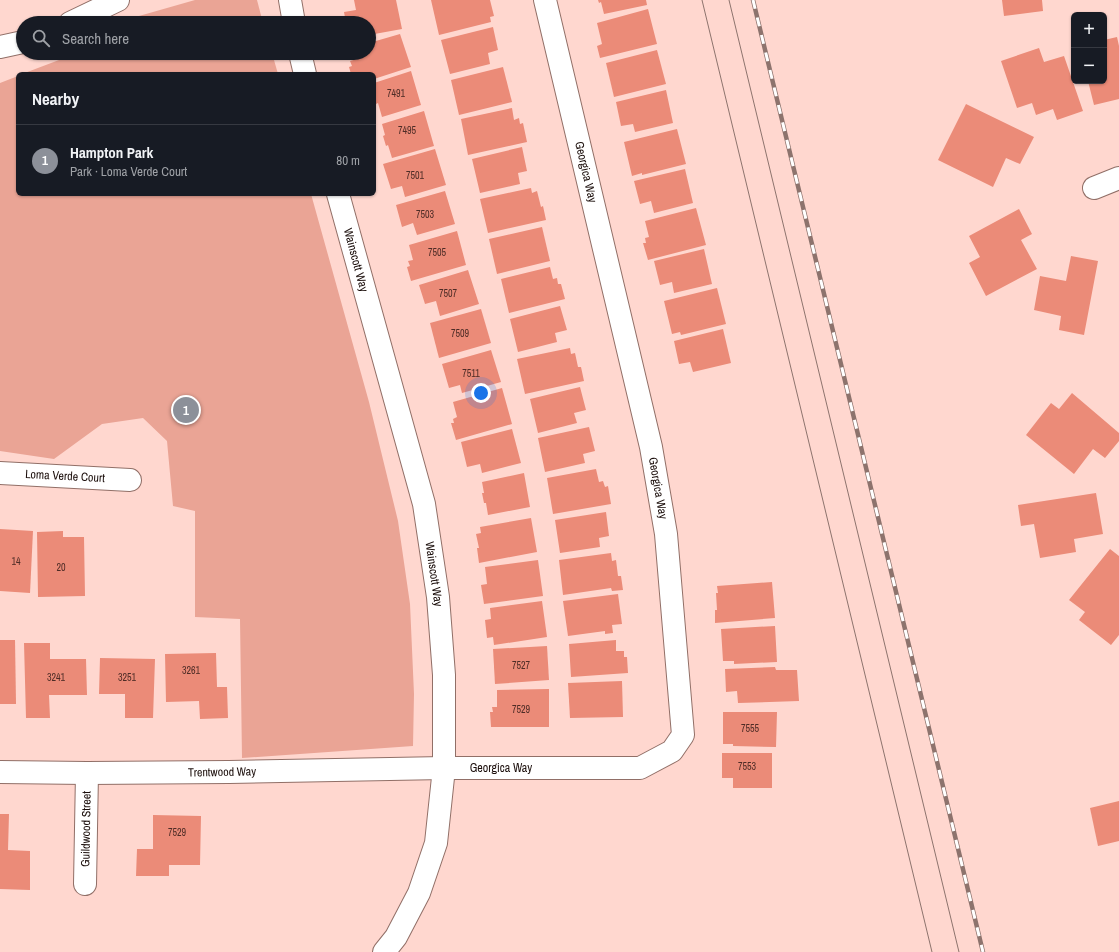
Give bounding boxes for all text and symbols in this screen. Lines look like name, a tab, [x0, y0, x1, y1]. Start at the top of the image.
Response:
map controls	[1071, 12, 1107, 84]
button: +	[1071, 12, 1107, 48]
search box	[16, 16, 376, 60]
icon: search	[30, 27, 52, 49]
text: Search here	[62, 28, 129, 49]
button: −	[1071, 48, 1107, 84]
text: Nearby	[32, 87, 79, 110]
house number: 7491	[387, 87, 406, 100]
house number: 7495	[398, 124, 417, 137]
street label: Georgica Way	[571, 140, 601, 204]
text: Hampton Park	[70, 142, 153, 163]
text: 1	[42, 152, 48, 169]
text: 80 m	[336, 152, 360, 169]
text: Park · Loma Verde Court	[70, 163, 187, 180]
house number: 7501	[406, 169, 425, 182]
house number: 7503	[416, 208, 435, 221]
street label: Wainscott Way	[340, 226, 372, 294]
house number: 7505	[428, 246, 447, 259]
house number: 7507	[439, 287, 458, 300]
house number: 7509	[451, 327, 470, 340]
house number: 7511	[462, 367, 480, 380]
your location	[471, 383, 491, 403]
pin: 1	[173, 395, 199, 425]
street label: Georgica Way	[645, 456, 671, 520]
street label: Loma Verde Court	[25, 466, 106, 486]
street label: Wainscott Way	[422, 540, 446, 608]
house number: 14	[11, 555, 21, 568]
house number: 20	[56, 561, 66, 574]
house number: 7527	[512, 659, 531, 672]
house number: 3261	[182, 664, 201, 677]
house number: 3241	[47, 671, 66, 684]
house number: 3251	[118, 671, 137, 684]
house number: 7529	[512, 703, 531, 716]
house number: 7555	[741, 722, 760, 735]
street label: Georgica Way	[470, 760, 532, 776]
house number: 7553	[738, 760, 757, 773]
street label: Trentwood Way	[188, 763, 256, 781]
street label: Guildwood Street	[77, 791, 95, 867]
house number: 7529	[168, 826, 187, 839]

